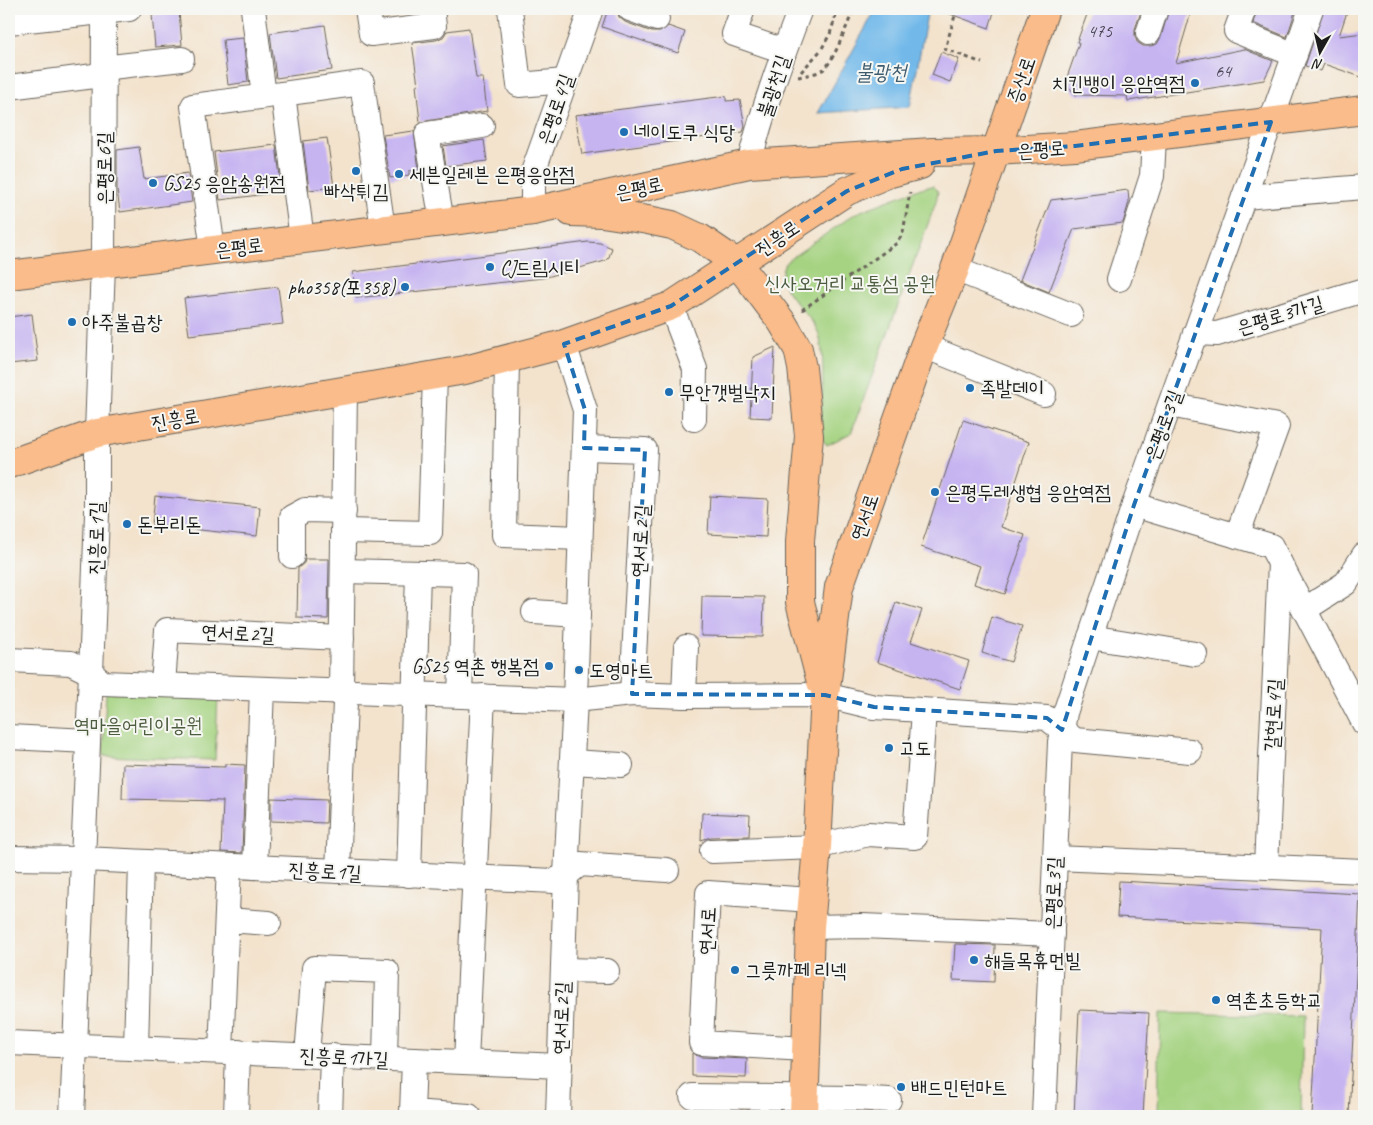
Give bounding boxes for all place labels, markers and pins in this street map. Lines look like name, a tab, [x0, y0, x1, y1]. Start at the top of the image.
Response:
place label: 치킨뱅이 응암역점	[1051, 71, 1185, 96]
marker: 치킨뱅이 응암역점	[1189, 77, 1201, 89]
place label: 네이도쿠 식당	[634, 120, 735, 145]
marker: 네이도쿠 식당	[618, 126, 630, 138]
place label: 세븐일레븐 은평응암점	[409, 162, 575, 187]
marker: 빠삭튀김	[350, 165, 362, 177]
marker: 세븐일레븐 은평응암점	[393, 168, 405, 180]
place label: GS25 응암송원점	[163, 171, 285, 196]
marker: GS25 응암송원점	[147, 177, 159, 189]
place label: 빠삭튀김	[324, 179, 388, 204]
place label: CJ드림시티	[500, 255, 580, 280]
marker: CJ드림시티	[484, 261, 496, 273]
place label: pho358(포358)	[288, 275, 396, 300]
marker: pho358(포358)	[399, 281, 411, 293]
place label: 아주불곱창	[82, 310, 162, 335]
marker: 아주불곱창	[66, 316, 78, 328]
place label: 족발데이	[980, 376, 1044, 401]
place label: 무안갯벌낙지	[679, 380, 776, 405]
marker: 족발데이	[964, 382, 976, 394]
marker: 무안갯벌낙지	[663, 386, 675, 398]
place label: 은평두레생협 응암역점	[945, 480, 1111, 505]
marker: 은평두레생협 응암역점	[929, 486, 941, 498]
place label: 돈부리돈	[137, 512, 201, 537]
marker: 돈부리돈	[121, 518, 133, 530]
place label: GS25 역촌 행복점	[412, 654, 539, 679]
place label: 도영마트	[589, 658, 653, 683]
marker: GS25 역촌 행복점	[543, 660, 555, 672]
marker: 도영마트	[573, 664, 585, 676]
place label: 고도	[899, 736, 931, 761]
marker: 고도	[883, 742, 895, 754]
place label: 해들목휴먼빌	[984, 948, 1081, 973]
marker: 해들목휴먼빌	[968, 954, 980, 966]
place label: 그릇까페 리넥	[745, 958, 846, 983]
marker: 그릇까페 리넥	[729, 964, 741, 976]
place label: 역촌초등학교	[1226, 988, 1323, 1013]
marker: 역촌초등학교	[1210, 994, 1222, 1006]
place label: 배드민턴마트	[911, 1075, 1008, 1100]
marker: 배드민턴마트	[895, 1081, 907, 1093]

